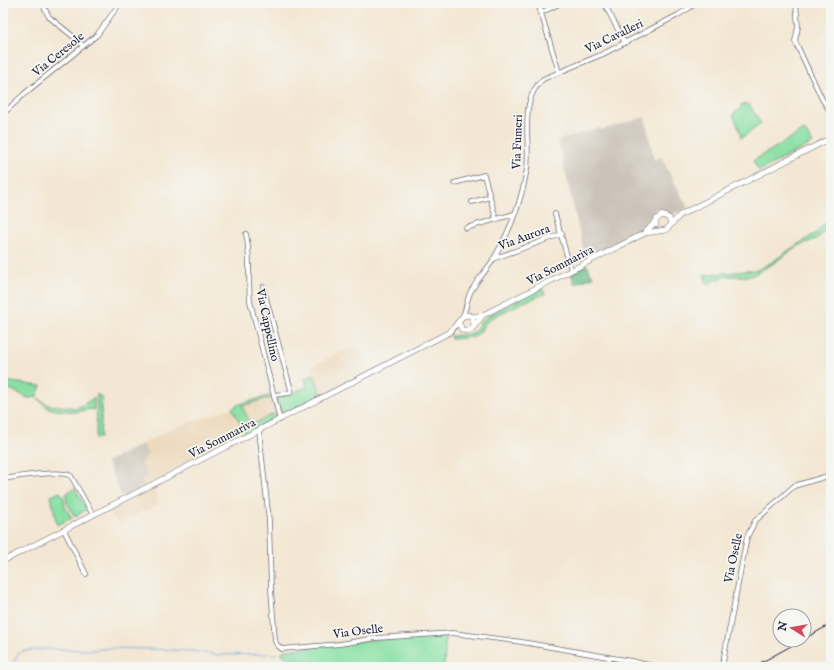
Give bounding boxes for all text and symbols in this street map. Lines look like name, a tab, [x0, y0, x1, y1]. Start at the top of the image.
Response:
street label: Via Cavalleri	[582, 16, 646, 57]
street label: Via Ceresole	[29, 29, 88, 80]
street label: Via Fumeri	[509, 114, 526, 171]
street label: Via Aurora	[495, 221, 553, 254]
street label: Via Sommariva	[523, 242, 597, 289]
street label: Via Cappellino	[251, 286, 283, 363]
street label: Via Sommariva	[185, 415, 259, 462]
street label: Via Oselle	[721, 531, 746, 585]
north arrow	[772, 608, 812, 648]
text: N	[775, 620, 791, 633]
street label: Via Oselle	[331, 621, 385, 642]

